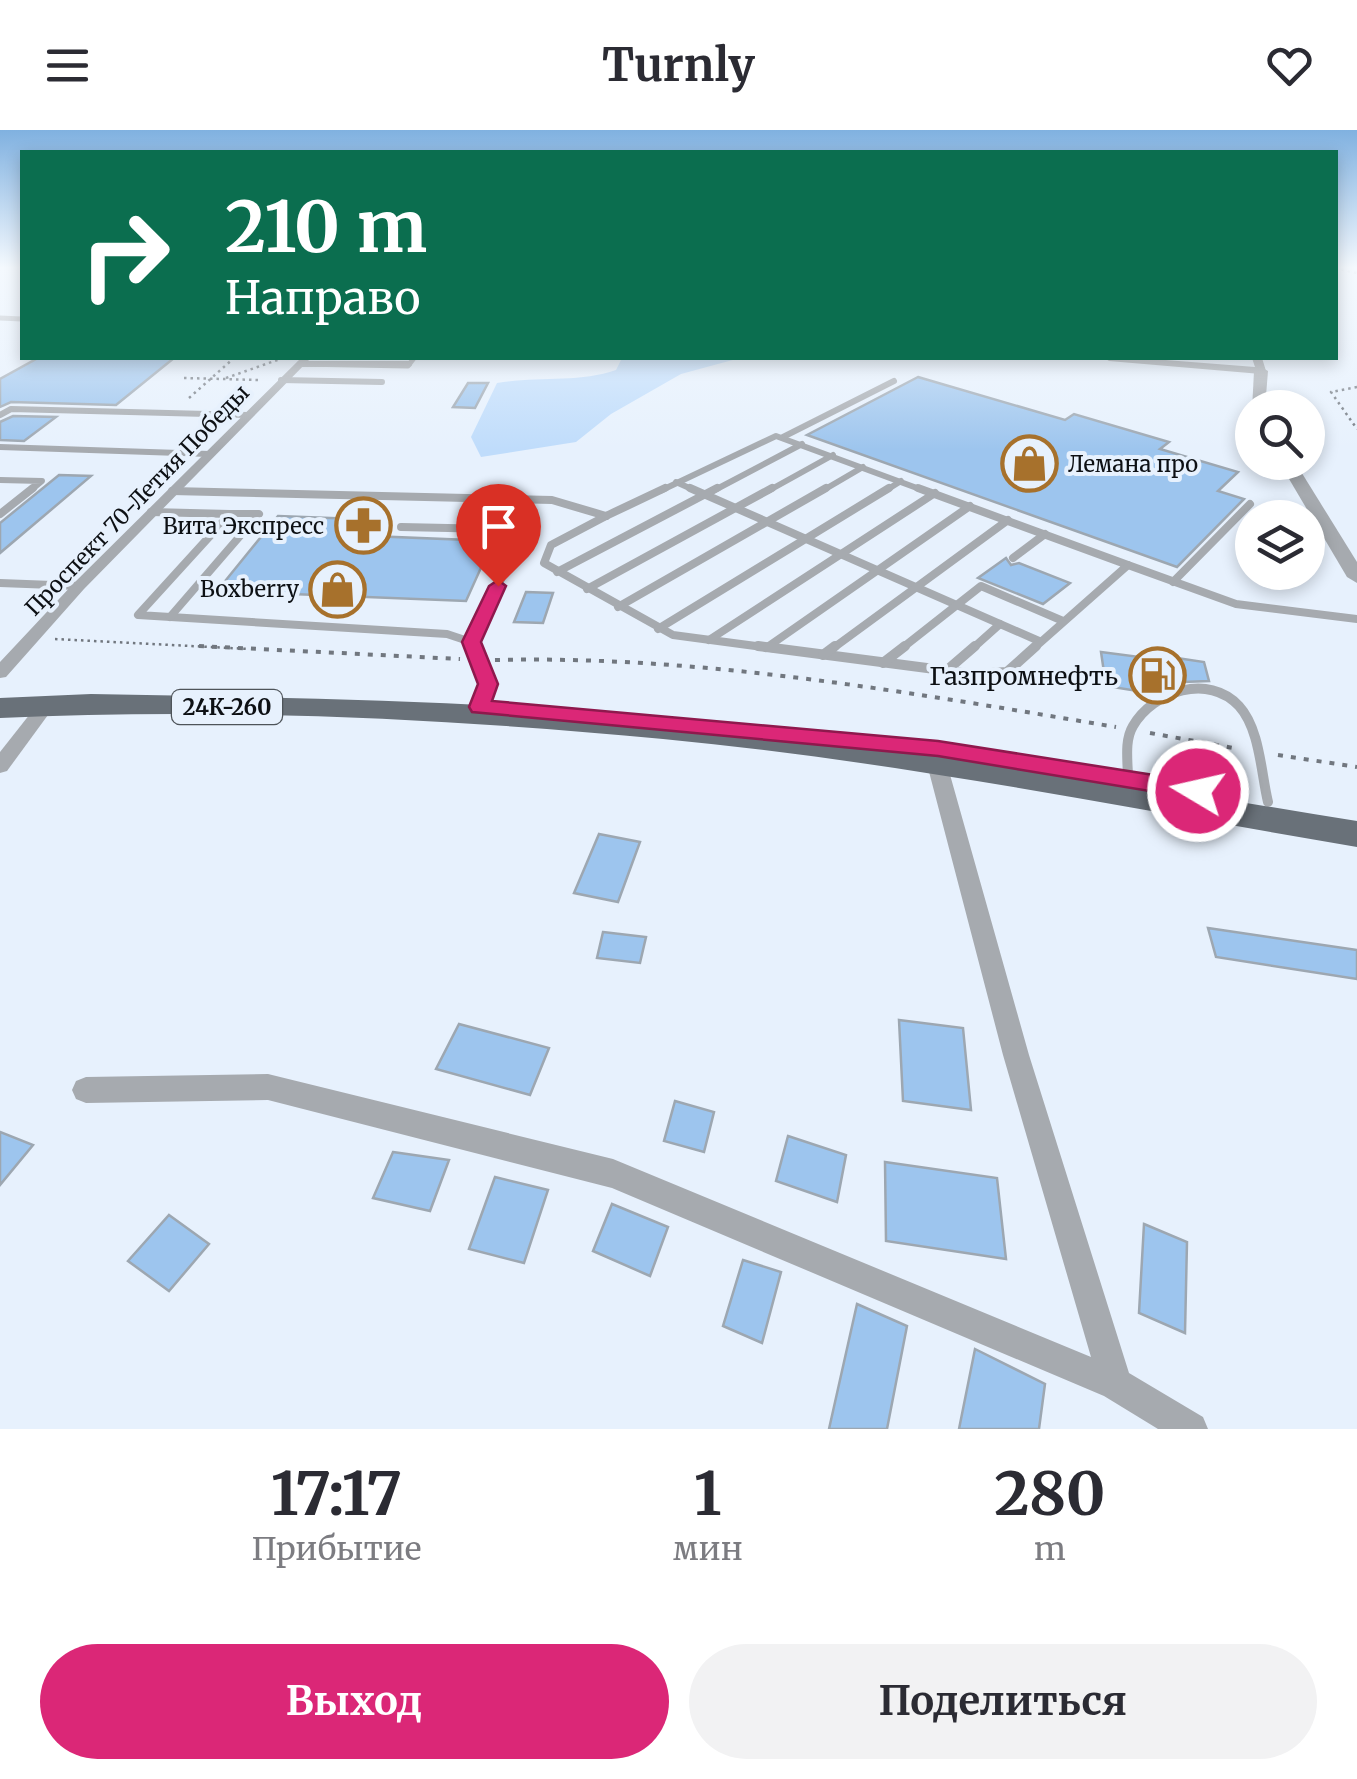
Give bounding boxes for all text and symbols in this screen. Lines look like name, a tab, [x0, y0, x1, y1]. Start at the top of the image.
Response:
text: Turnly	[602, 37, 755, 93]
icon: menu	[40, 38, 95, 93]
icon: heart	[1262, 38, 1317, 93]
text: 210 m	[225, 183, 427, 271]
icon: right	[60, 190, 190, 320]
text: Направо	[225, 270, 421, 326]
street label: Проспект 70-Летия Победы	[19, 378, 255, 621]
map controls	[1235, 390, 1325, 590]
button: search	[1235, 390, 1325, 480]
shop icon: Лемана про	[999, 434, 1059, 494]
place label: Лемана про	[1068, 450, 1198, 478]
pin	[456, 484, 541, 587]
pharmacy icon: Вита Экспресс	[333, 496, 393, 556]
icon: arrive	[471, 499, 526, 554]
button: layers	[1235, 500, 1325, 590]
place label: Вита Экспресс	[163, 512, 324, 540]
shop icon: Boxberry	[308, 559, 368, 619]
place label: Boxberry	[200, 575, 299, 603]
fuel station icon: Газпромнефть	[1127, 646, 1187, 706]
place label: Газпромнефть	[929, 660, 1118, 692]
road number: 24К-260	[172, 690, 282, 724]
position arrow	[1146, 739, 1250, 843]
text: 17:17	[271, 1456, 402, 1531]
text: 1	[694, 1456, 722, 1531]
text: 280	[994, 1456, 1106, 1531]
text: Прибытие	[251, 1529, 421, 1569]
text: мин	[673, 1529, 743, 1569]
text: m	[1034, 1529, 1066, 1569]
button: Выход	[40, 1644, 669, 1759]
button: Поделиться	[689, 1644, 1317, 1759]

